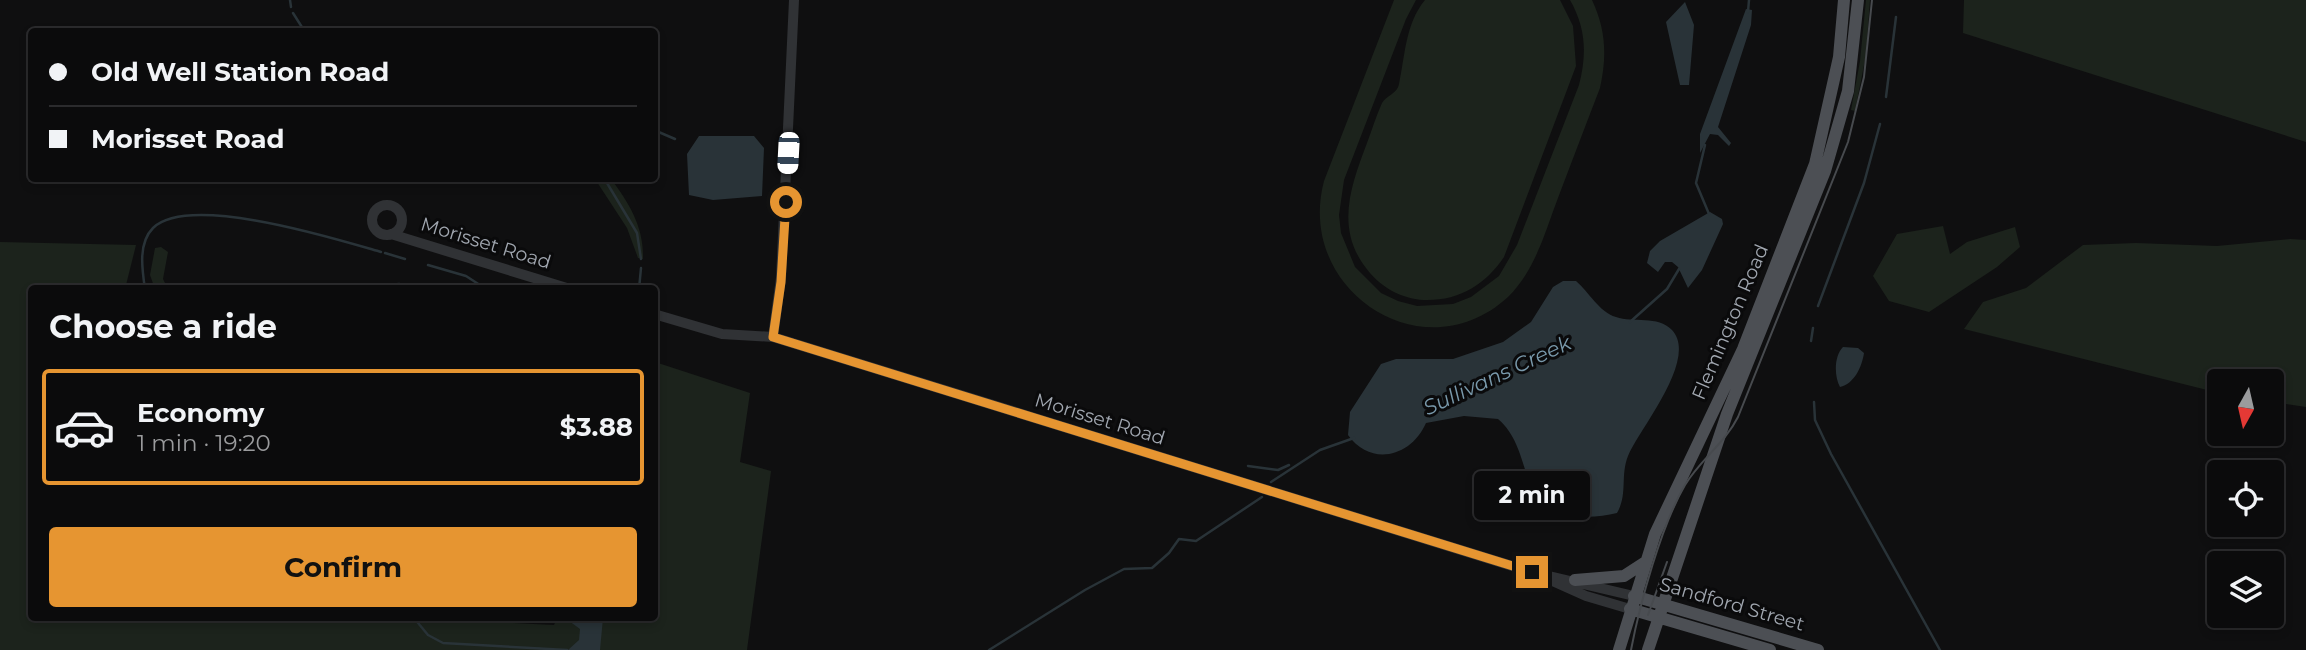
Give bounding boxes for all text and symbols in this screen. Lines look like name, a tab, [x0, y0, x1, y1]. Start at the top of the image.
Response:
text: Old Well Station Road	[91, 56, 389, 88]
text: Morisset Road	[91, 123, 285, 155]
car	[777, 131, 800, 175]
route start	[770, 186, 802, 218]
street label: Morisset Road	[418, 212, 554, 274]
street label: Flemington Road	[1687, 241, 1773, 403]
text: Choose a ride	[49, 307, 277, 346]
water label: Sullivans Creek	[1419, 329, 1576, 420]
north arrow	[2207, 369, 2284, 446]
map controls	[2207, 369, 2284, 628]
street label: Morisset Road	[1032, 388, 1168, 450]
icon: car	[53, 396, 116, 459]
text: Economy	[137, 397, 264, 429]
text: $3.88	[560, 411, 633, 443]
text: 1 min · 19:20	[137, 429, 271, 457]
button: locate	[2207, 460, 2284, 537]
callout: 2 min	[1474, 470, 1590, 520]
text: 2 min	[1498, 481, 1566, 509]
button: Confirm	[49, 527, 637, 607]
button: layers	[2207, 551, 2284, 628]
route end	[1516, 556, 1548, 588]
street label: Sandford Street	[1657, 572, 1807, 636]

